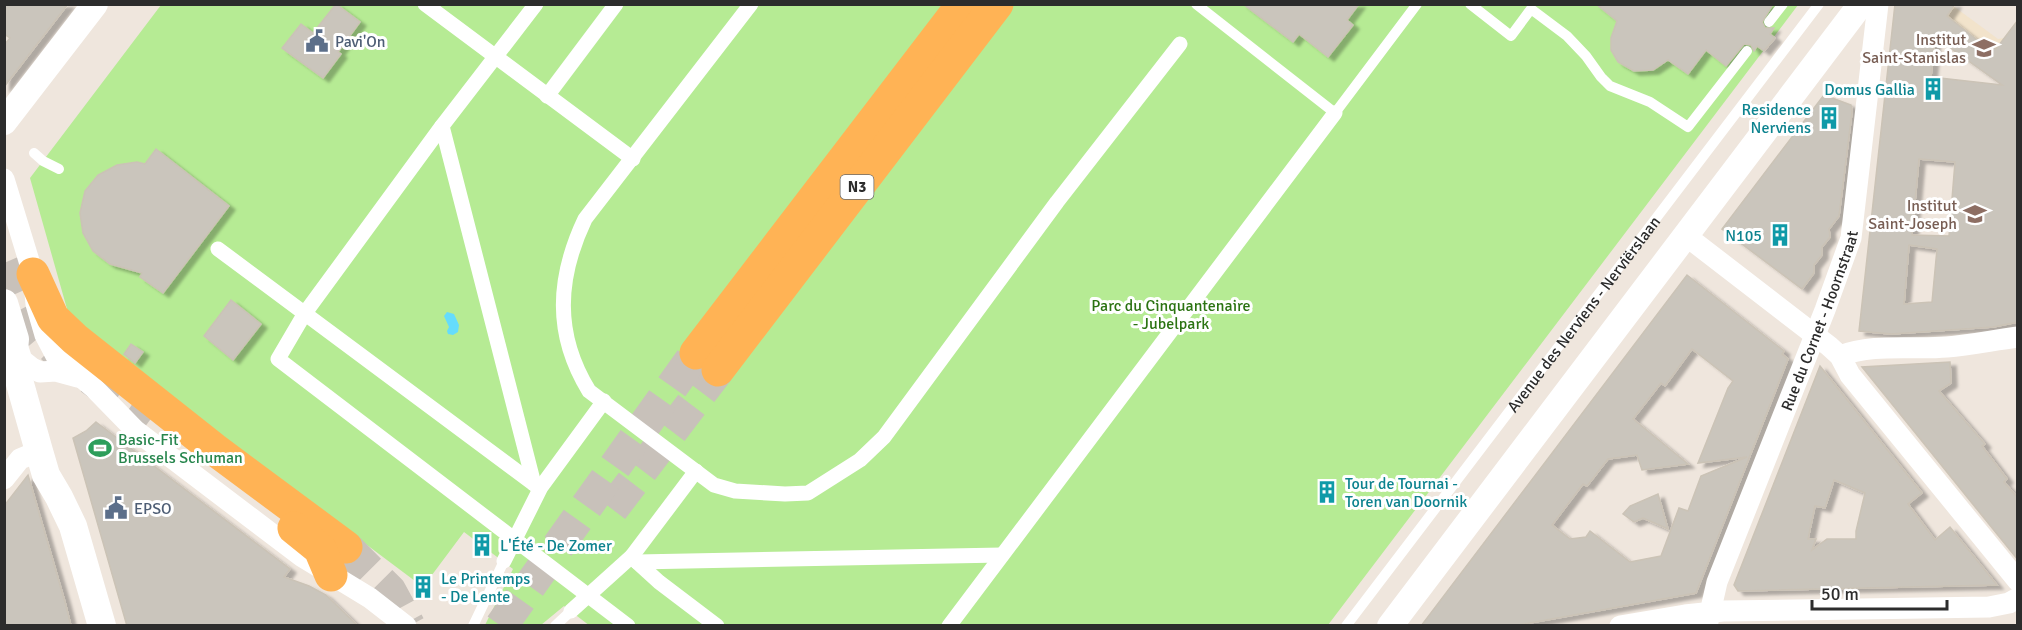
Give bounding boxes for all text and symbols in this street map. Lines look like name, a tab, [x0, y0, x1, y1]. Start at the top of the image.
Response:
public building icon: Pavi'On	[304, 28, 330, 54]
place label: Institut Saint-Stanislas	[1862, 30, 1966, 68]
place label: Pavi'On	[335, 32, 386, 52]
school or university icon: Institut Saint-Stanislas	[1971, 35, 1997, 61]
building icon: Domus Gallia	[1920, 76, 1946, 102]
place label: Domus Gallia	[1824, 80, 1915, 100]
place label: Residence Nerviens	[1742, 100, 1811, 138]
building icon: Residence Nerviens	[1816, 105, 1842, 131]
road number: N3	[840, 175, 874, 199]
place label: Institut Saint-Joseph	[1868, 196, 1957, 234]
school or university icon: Institut Saint-Joseph	[1962, 201, 1988, 227]
street label: Avenue des Nerviens - Nerviërslaan	[1503, 213, 1665, 417]
building icon: N105	[1767, 222, 1793, 248]
place label: N105	[1725, 226, 1762, 246]
street label: Rue du Cornet - Hoornstraat	[1777, 229, 1863, 414]
park label: Parc du Cinquantenaire - Jubelpark	[1091, 296, 1251, 334]
place label: Basic-Fit Brussels Schuman	[118, 430, 243, 468]
sports icon: Basic-Fit Brussels Schuman	[87, 435, 113, 461]
place label: Tour de Tournai - Toren van Doornik	[1345, 474, 1467, 512]
building icon: Tour de Tournai - Toren van Doornik	[1314, 479, 1340, 505]
public building icon: EPSO	[103, 495, 129, 521]
place label: EPSO	[134, 499, 172, 519]
building icon: L'Été - De Zomer	[469, 532, 495, 558]
place label: L'Été - De Zomer	[500, 536, 612, 556]
place label: Le Printemps - De Lente	[441, 569, 530, 607]
scale bar	[1812, 573, 1947, 611]
building icon: Le Printemps - De Lente	[410, 574, 436, 600]
text: 50 m	[1821, 583, 1859, 605]

